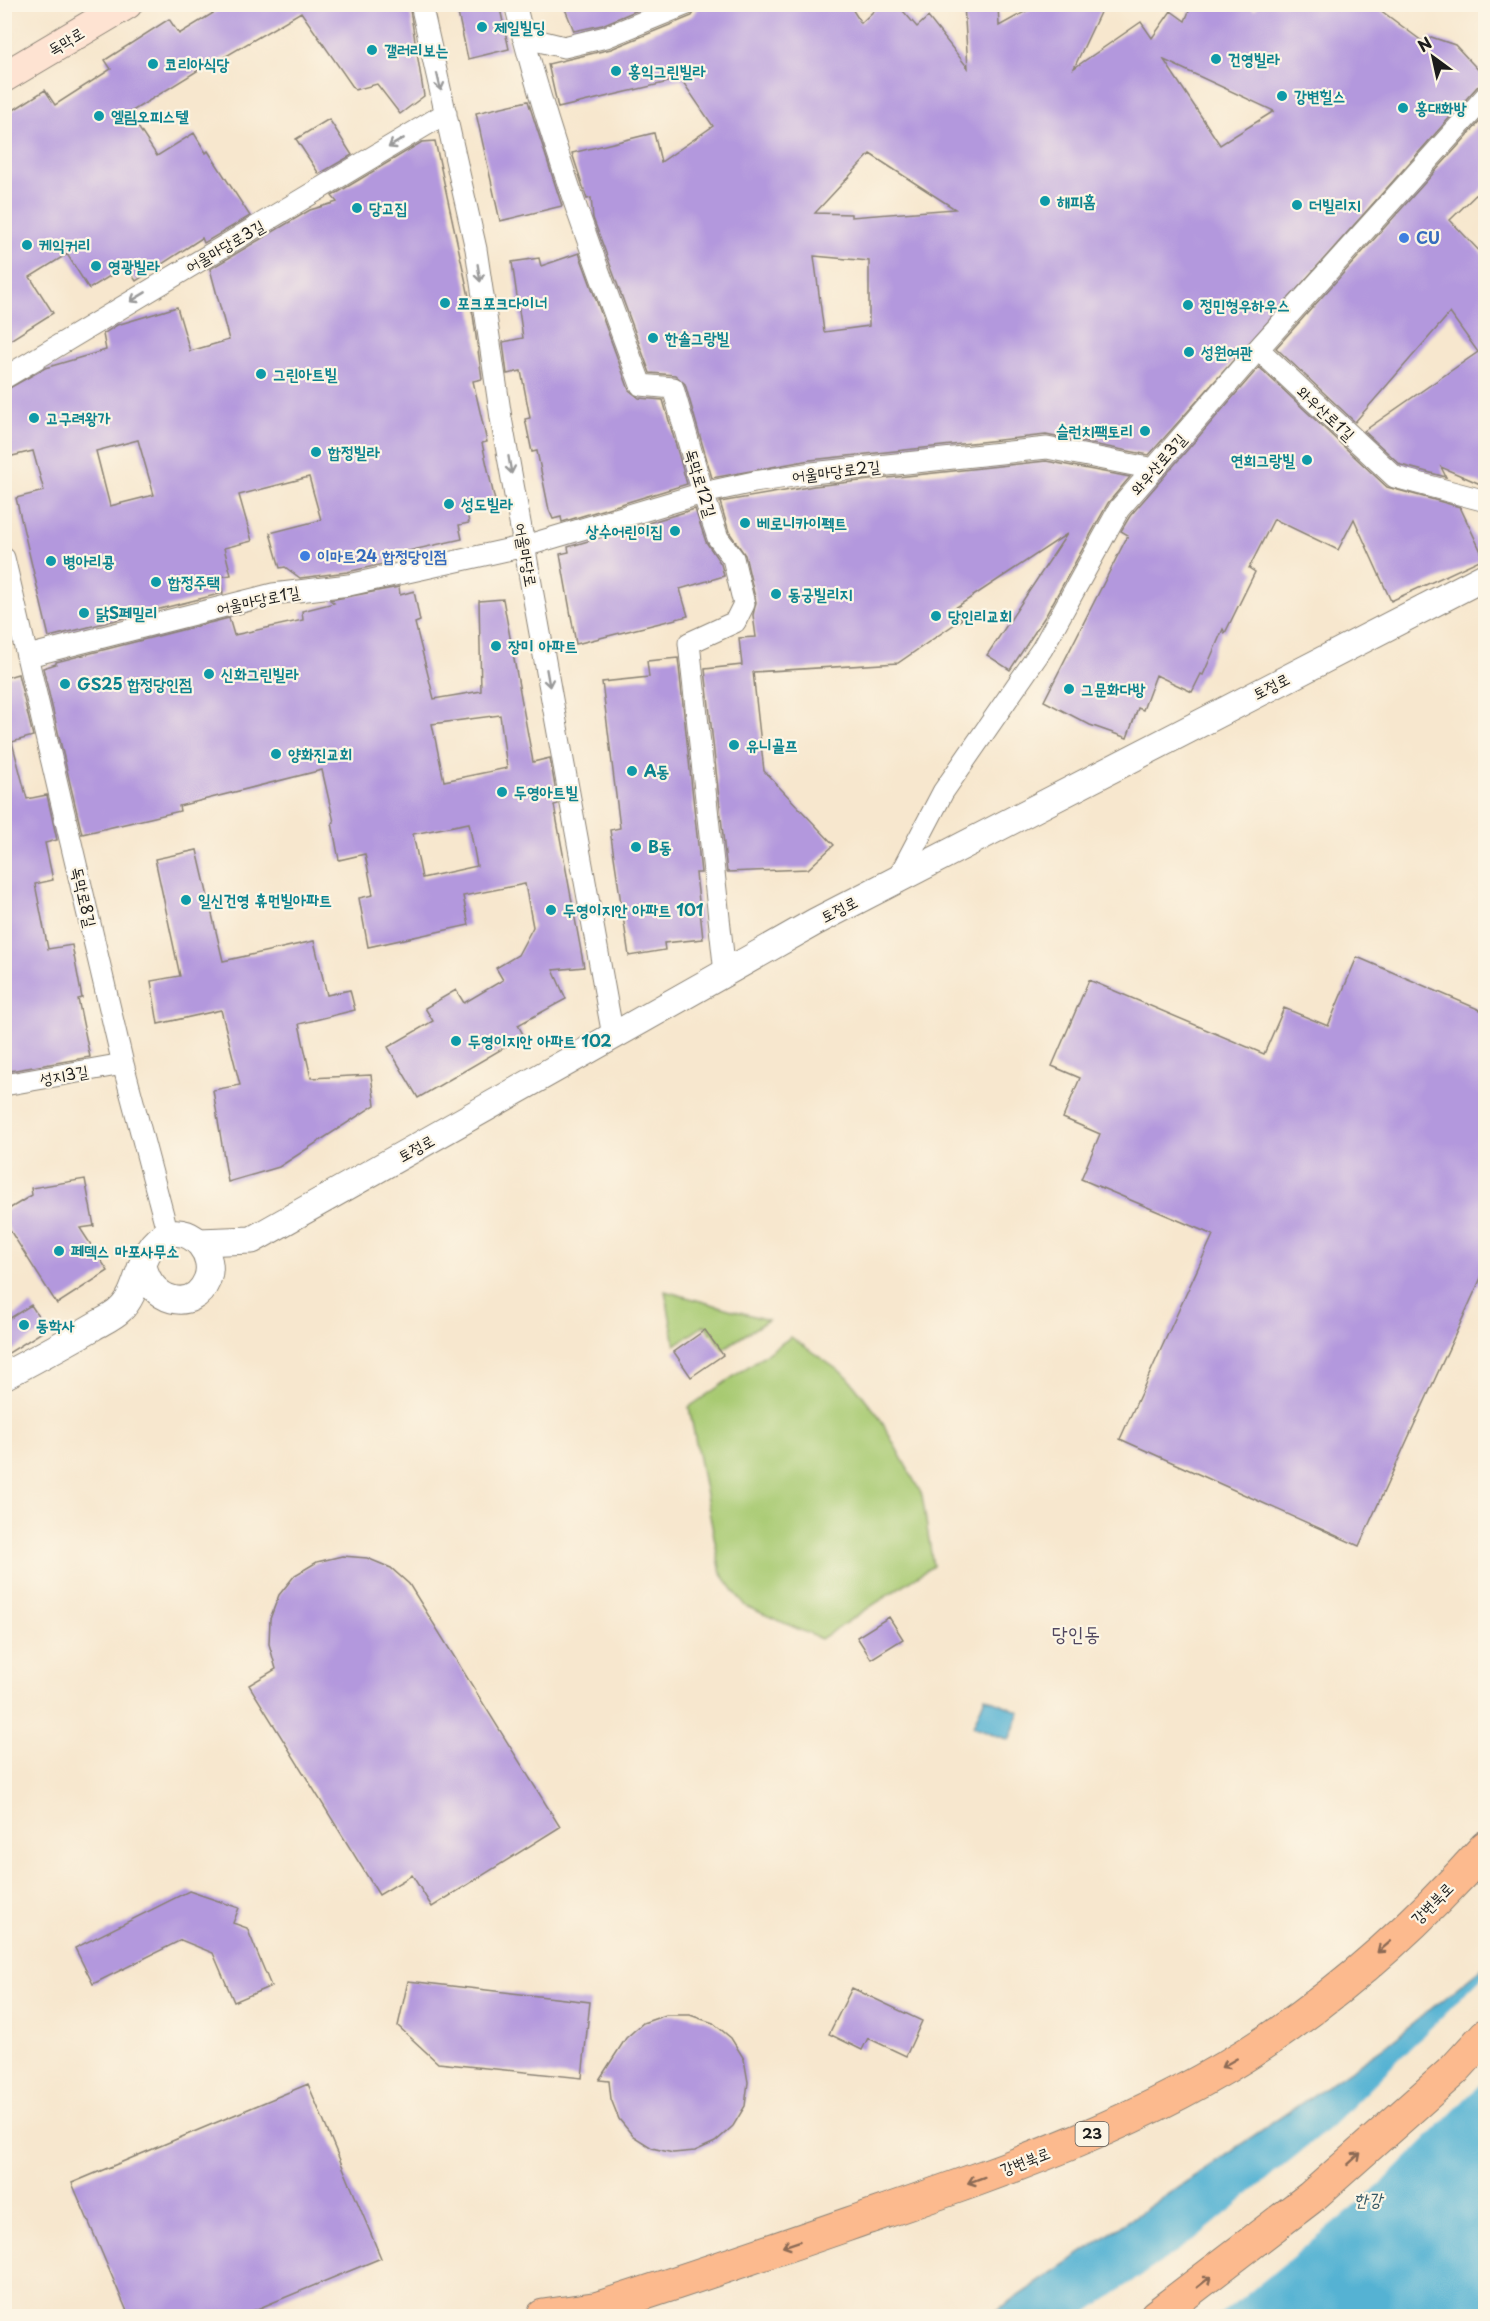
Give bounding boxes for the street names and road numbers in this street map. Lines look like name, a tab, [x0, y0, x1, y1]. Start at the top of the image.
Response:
street label: 독막로	[43, 20, 88, 60]
street label: 어울마당로3길	[180, 213, 269, 277]
street label: 와우산로1길	[1292, 379, 1361, 446]
street label: 와우산로3길	[1124, 427, 1191, 499]
street label: 독막로12길	[680, 446, 724, 520]
street label: 어울마당로2길	[790, 453, 881, 487]
street label: 어울마당로	[510, 521, 544, 589]
street label: 어울마당로1길	[214, 578, 302, 620]
street label: 토정로	[1248, 666, 1293, 705]
street label: 독막로8길	[66, 864, 104, 930]
street label: 토정로	[816, 889, 861, 928]
street label: 성지3길	[38, 1058, 90, 1090]
street label: 토정로	[393, 1127, 438, 1167]
street label: 강변북로	[1405, 1876, 1458, 1929]
road number: 23	[1076, 2122, 1108, 2146]
street label: 강변북로	[996, 2140, 1053, 2180]

